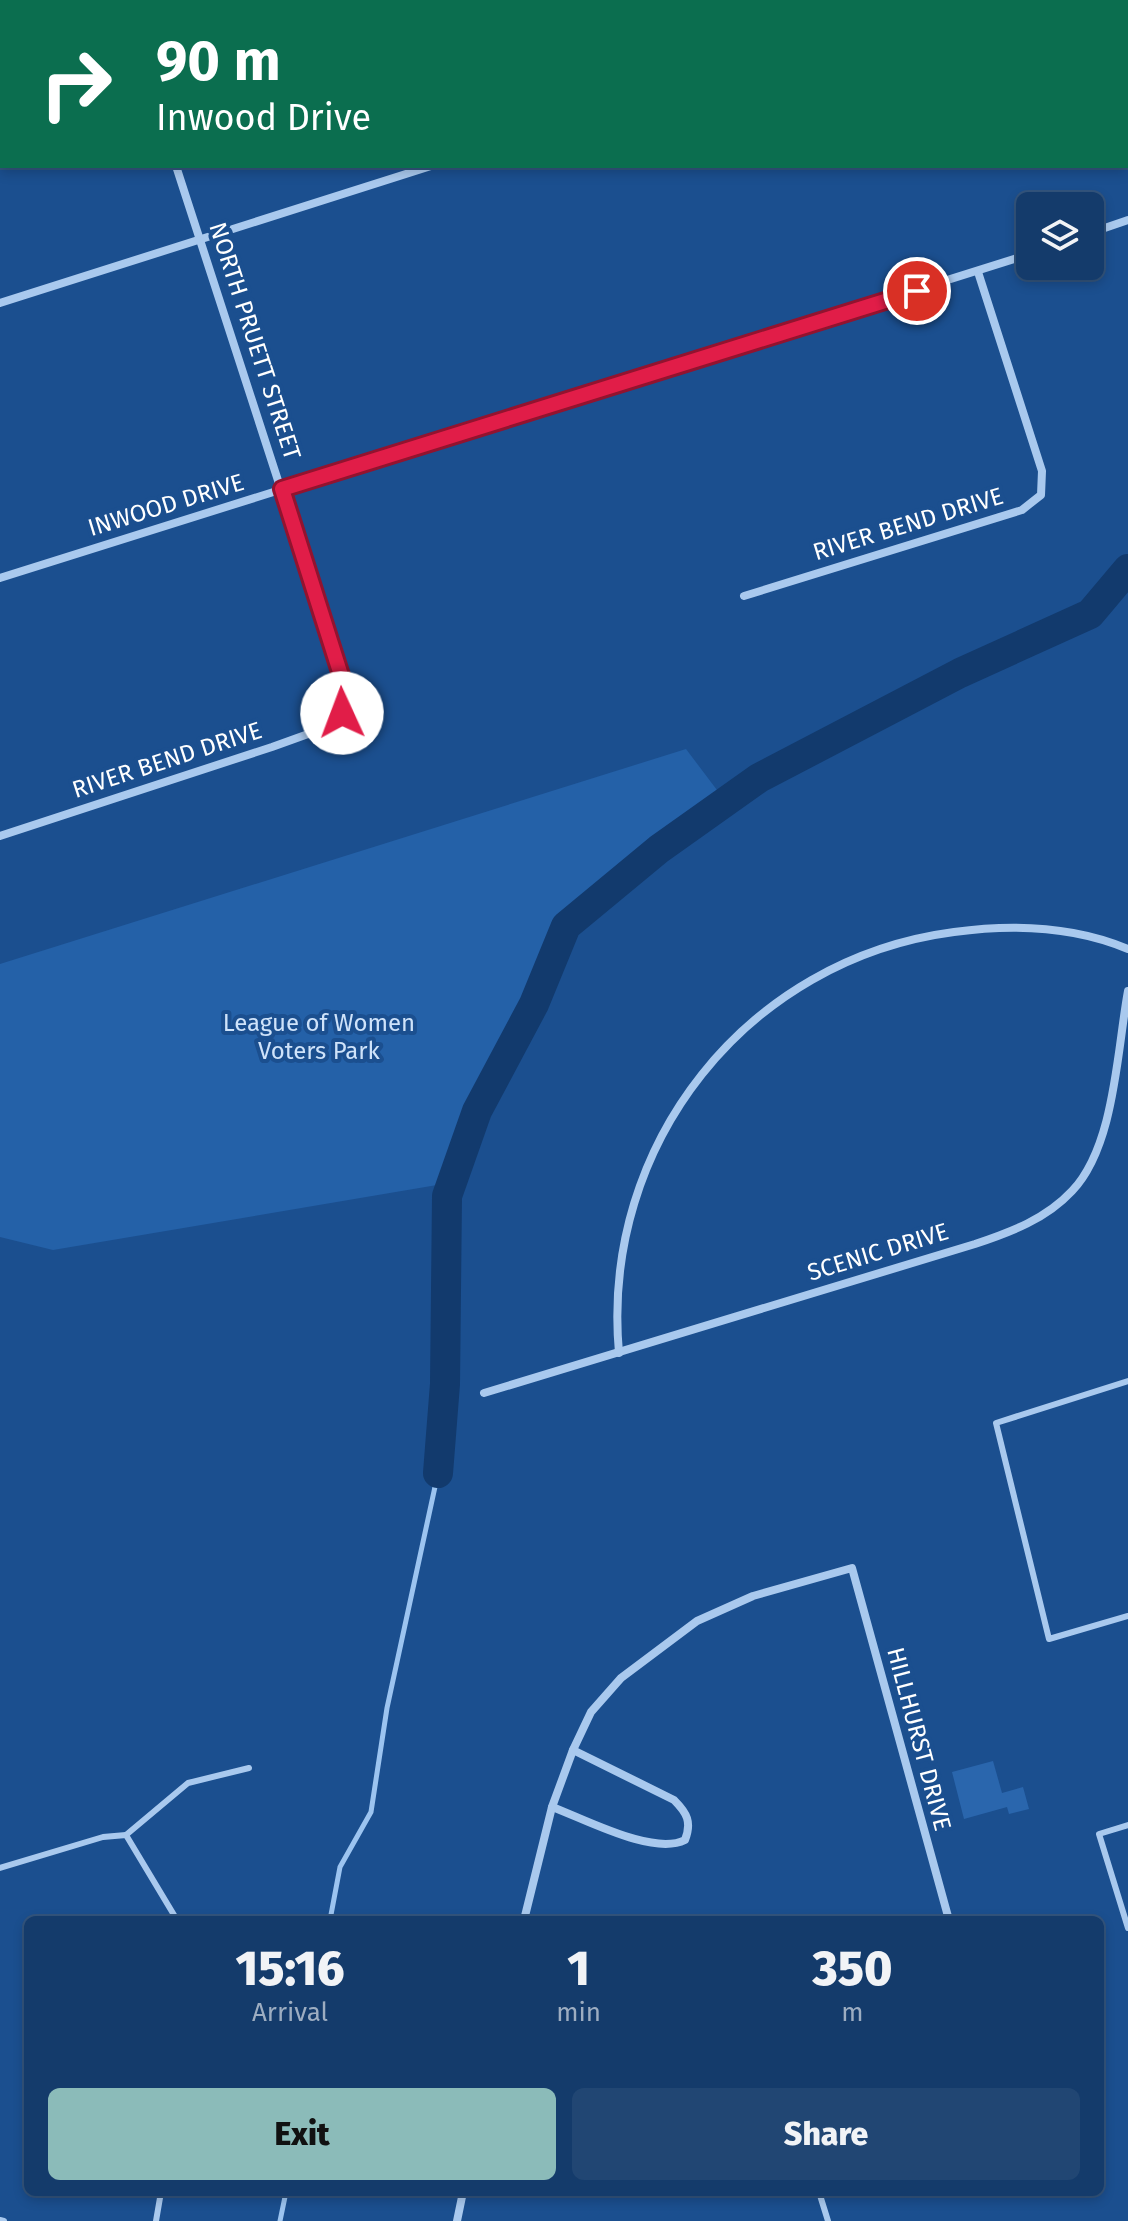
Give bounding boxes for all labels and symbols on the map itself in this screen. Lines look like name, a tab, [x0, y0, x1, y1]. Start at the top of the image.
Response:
street label: NORTH PRUETT STREET	[203, 219, 307, 464]
pin	[883, 257, 951, 325]
street label: INWOOD DRIVE	[85, 468, 247, 542]
street label: RIVER BEND DRIVE	[809, 482, 1007, 566]
position arrow	[300, 671, 384, 755]
street label: RIVER BEND DRIVE	[69, 716, 265, 804]
park label: League of Women Voters Park	[223, 1009, 415, 1065]
street label: SCENIC DRIVE	[804, 1217, 952, 1287]
street label: HILLHURST DRIVE	[881, 1644, 957, 1834]

